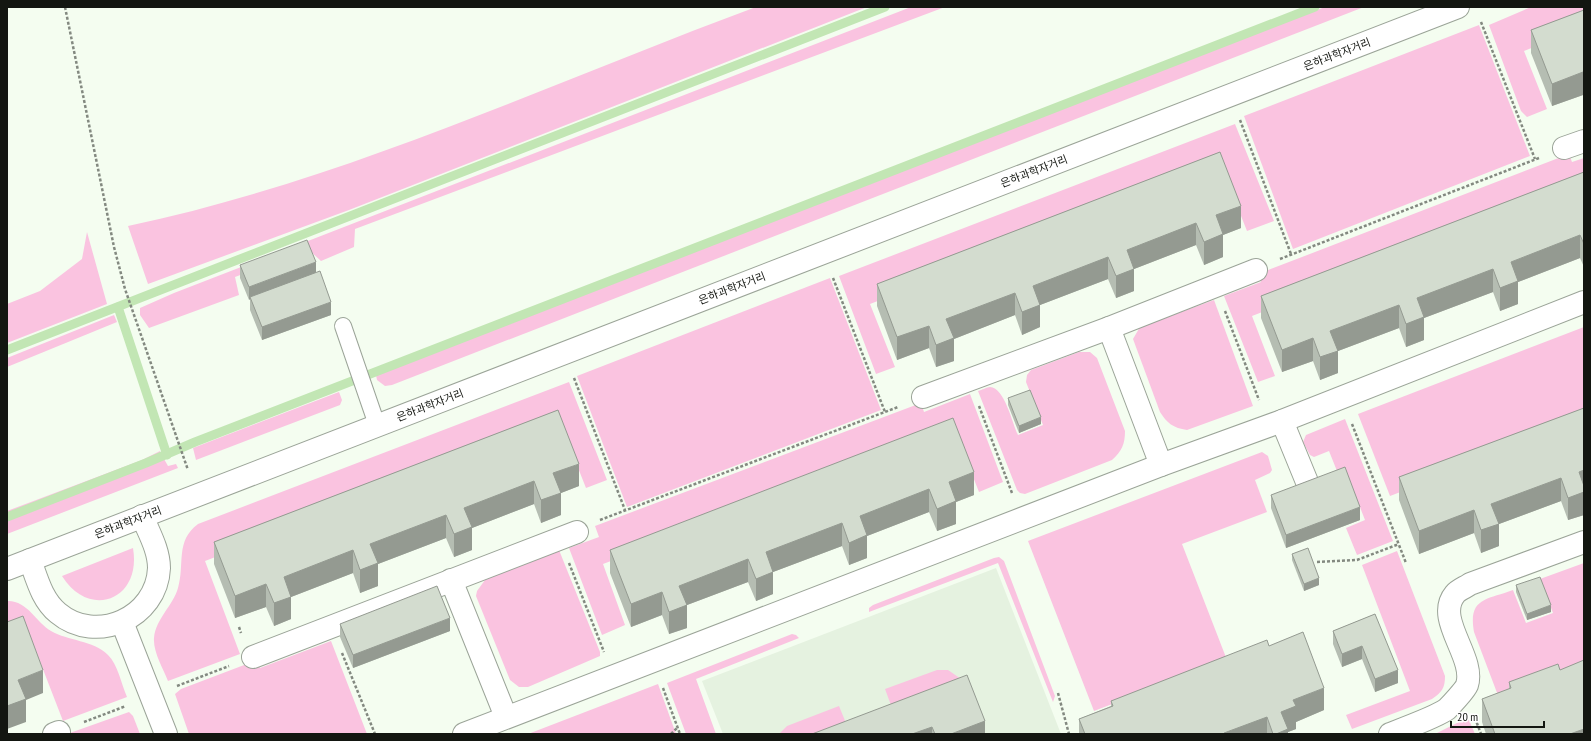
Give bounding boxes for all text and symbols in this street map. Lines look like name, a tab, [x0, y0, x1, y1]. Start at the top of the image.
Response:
street label: 은하과학자거리	[1301, 35, 1373, 73]
street label: 은하과학자거리	[998, 152, 1070, 190]
street label: 은하과학자거리	[696, 269, 768, 307]
street label: 은하과학자거리	[394, 386, 466, 424]
street label: 은하과학자거리	[92, 503, 164, 541]
scale bar	[1451, 703, 1544, 729]
text: 20 m	[1457, 709, 1478, 724]

